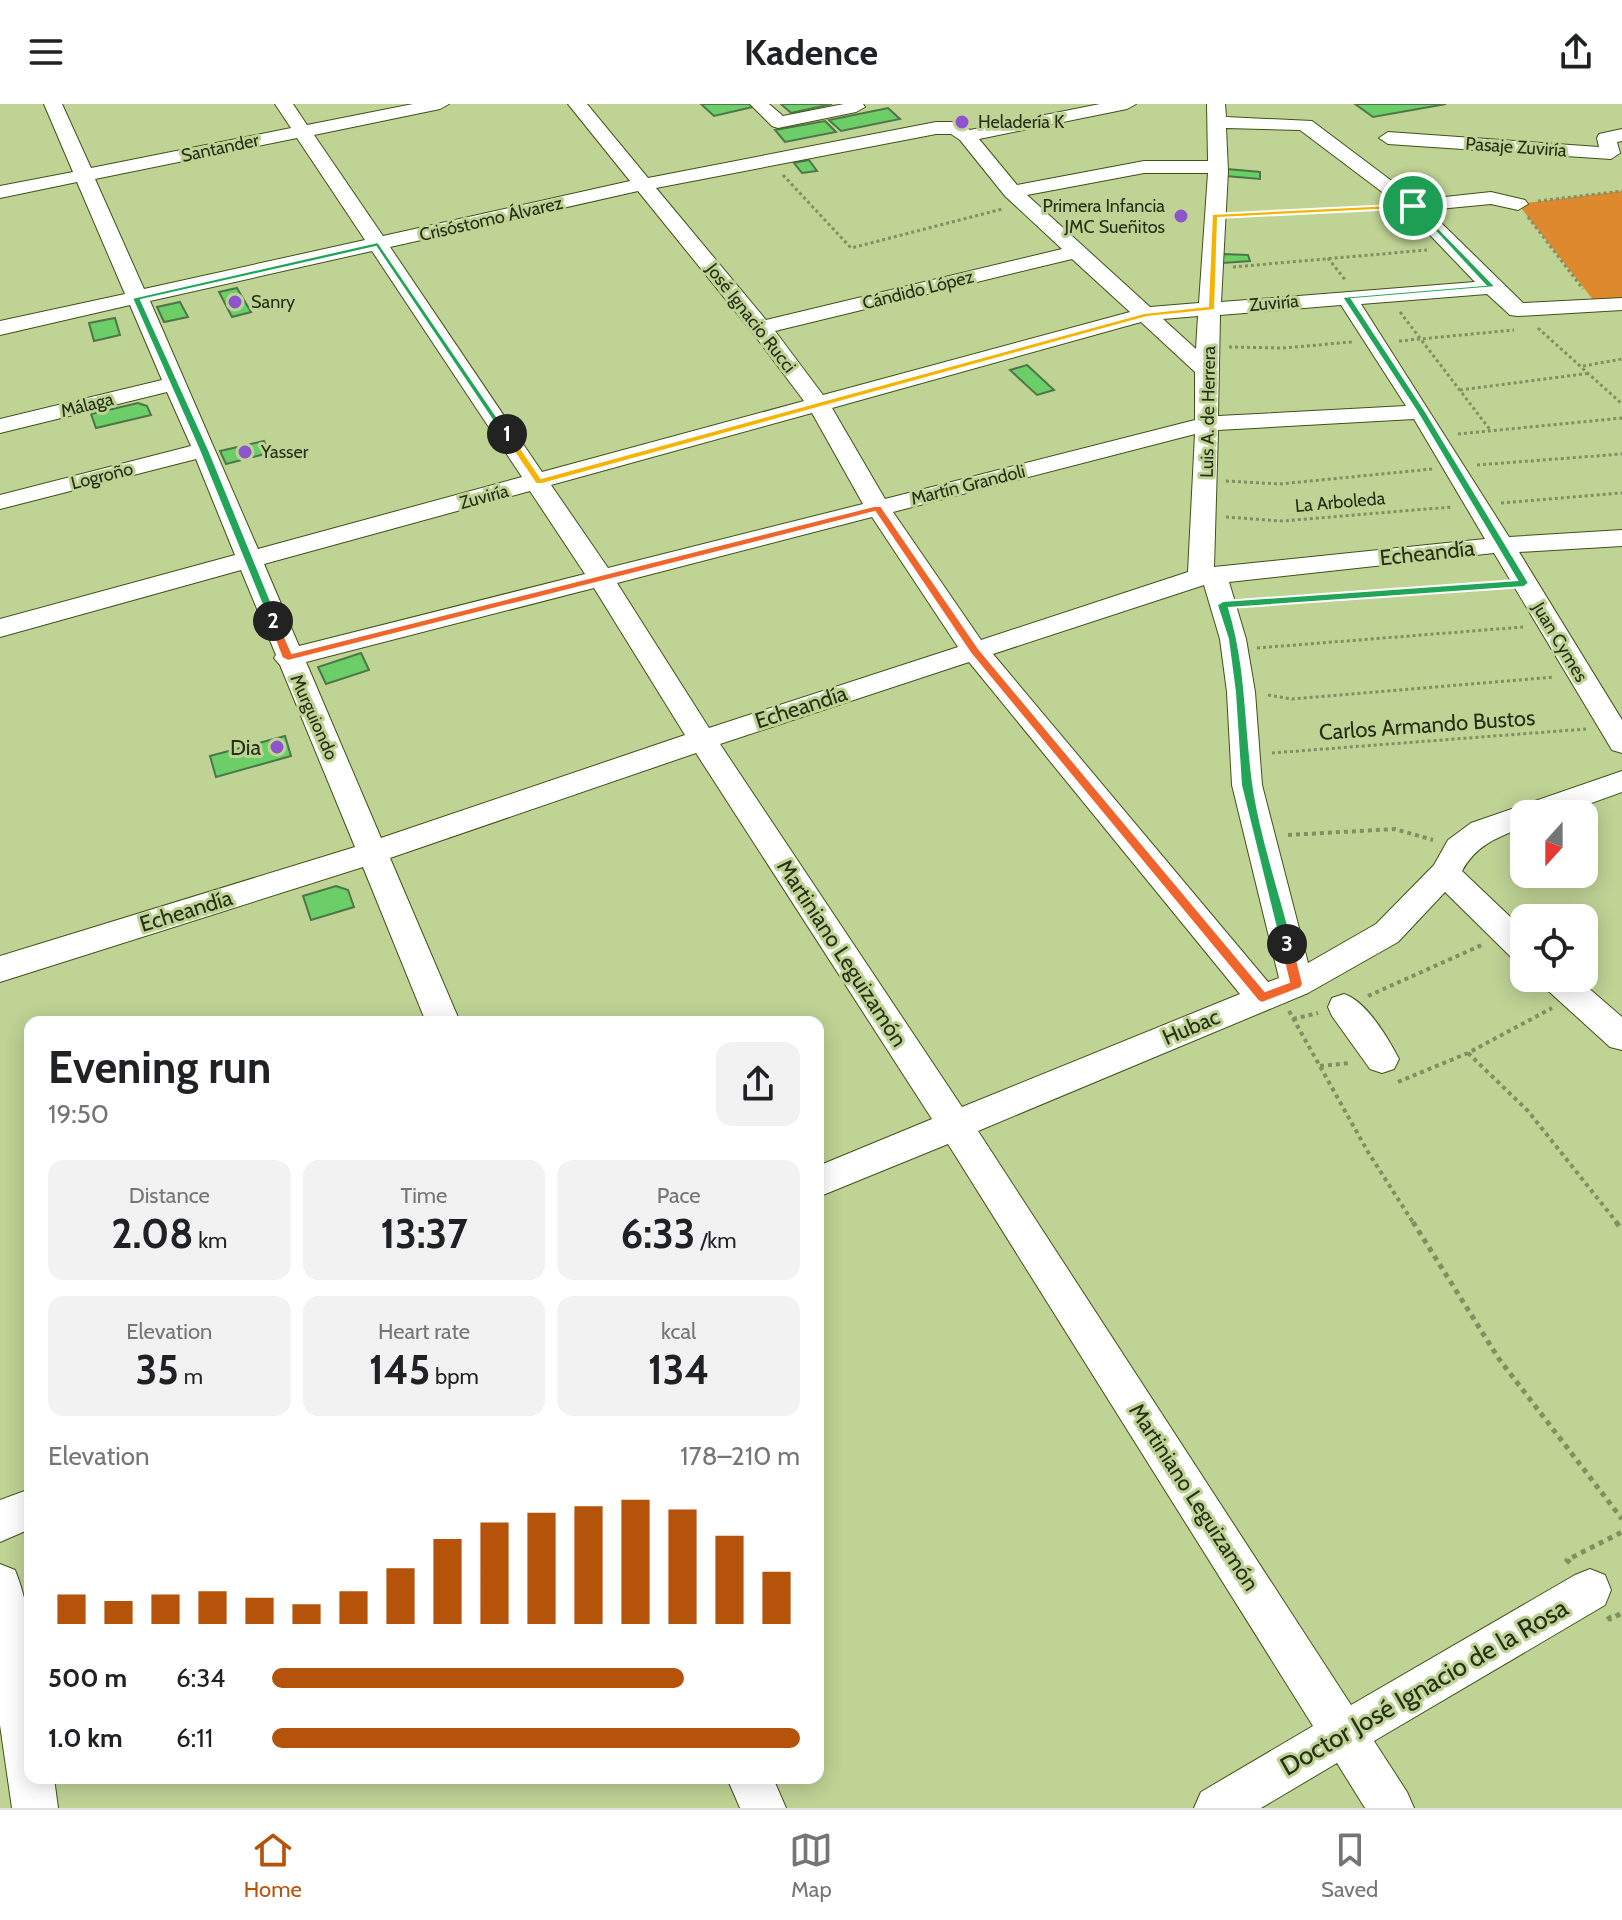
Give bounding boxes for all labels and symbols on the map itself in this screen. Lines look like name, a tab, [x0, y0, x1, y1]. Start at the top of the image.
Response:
place label: Heladería K	[978, 111, 1065, 133]
marker: Heladería K	[953, 113, 971, 131]
street label: Santander	[179, 129, 261, 167]
street label: Pasaje Zuviría	[1465, 132, 1568, 162]
pin	[1379, 172, 1447, 240]
street label: Crisóstomo Álvarez	[417, 192, 565, 246]
place label: Primera Infancia JMC Sueñitos	[1042, 195, 1165, 238]
marker: Primera Infancia JMC Sueñitos	[1172, 207, 1190, 225]
street label: José Ignacio Rucci	[701, 258, 801, 377]
street label: Cándido López	[860, 265, 976, 314]
street label: Zuviría	[1248, 290, 1300, 316]
place label: Sanry	[251, 291, 295, 313]
marker: Sanry	[226, 293, 244, 311]
street label: Luis A. de Herrera	[1196, 345, 1220, 478]
street label: Málaga	[58, 388, 116, 422]
pin: 1	[487, 414, 527, 454]
place label: Yasser	[260, 441, 309, 463]
marker: Yasser	[236, 443, 254, 461]
street label: Logroño	[69, 458, 135, 494]
street label: Martín Grandoli	[909, 460, 1027, 510]
street label: Zuviría	[457, 480, 511, 514]
street label: La Arboleda	[1294, 487, 1386, 517]
street label: Echeandía	[1378, 535, 1476, 571]
street label: Juan Cymes	[1527, 597, 1592, 686]
pin: 2	[253, 601, 293, 641]
street label: Murguiondo	[285, 671, 343, 763]
street label: Echeandía	[752, 679, 851, 735]
street label: Carlos Armando Bustos	[1318, 704, 1536, 746]
place label: Dia	[230, 734, 261, 761]
marker: Dia	[268, 738, 286, 756]
north arrow	[1510, 800, 1598, 888]
street label: Martiniano Leguizamón	[771, 854, 913, 1052]
street label: Echeandía	[136, 884, 236, 938]
pin: 3	[1267, 924, 1307, 964]
street label: Hubac	[1158, 1003, 1224, 1051]
street label: Martiniano Leguizamón	[1123, 1398, 1265, 1596]
street label: Doctor José Ignacio de la Rosa	[1274, 1591, 1574, 1783]

